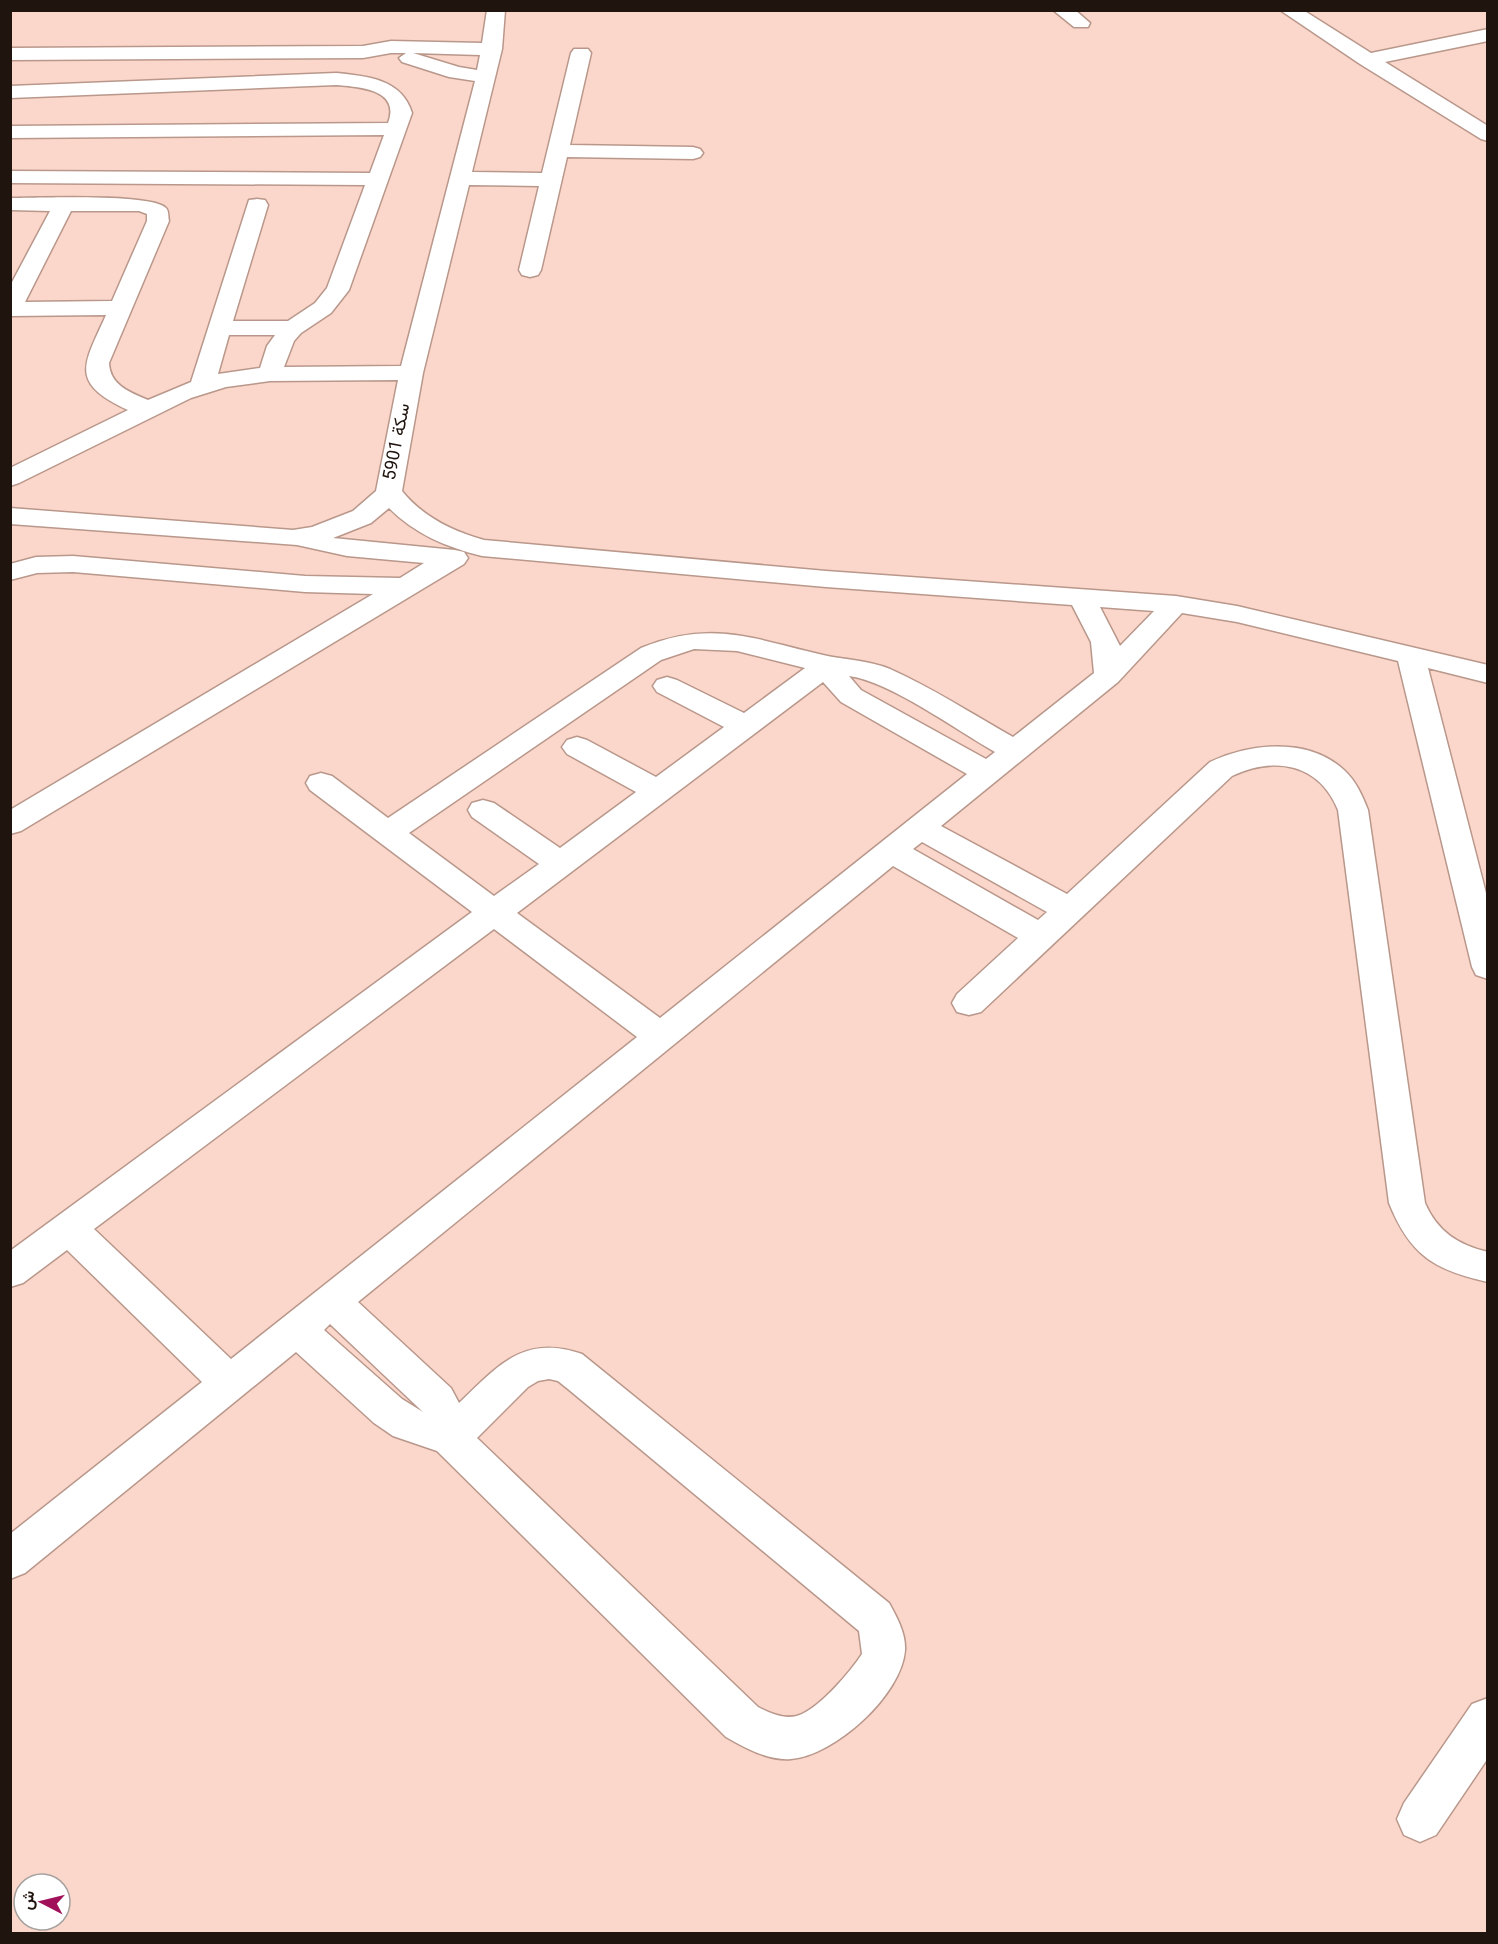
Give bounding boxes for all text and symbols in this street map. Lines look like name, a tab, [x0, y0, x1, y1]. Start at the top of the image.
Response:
street label: سكة 5901	[377, 401, 419, 483]
north arrow	[12, 1872, 72, 1932]
text: ش	[16, 1889, 43, 1912]

